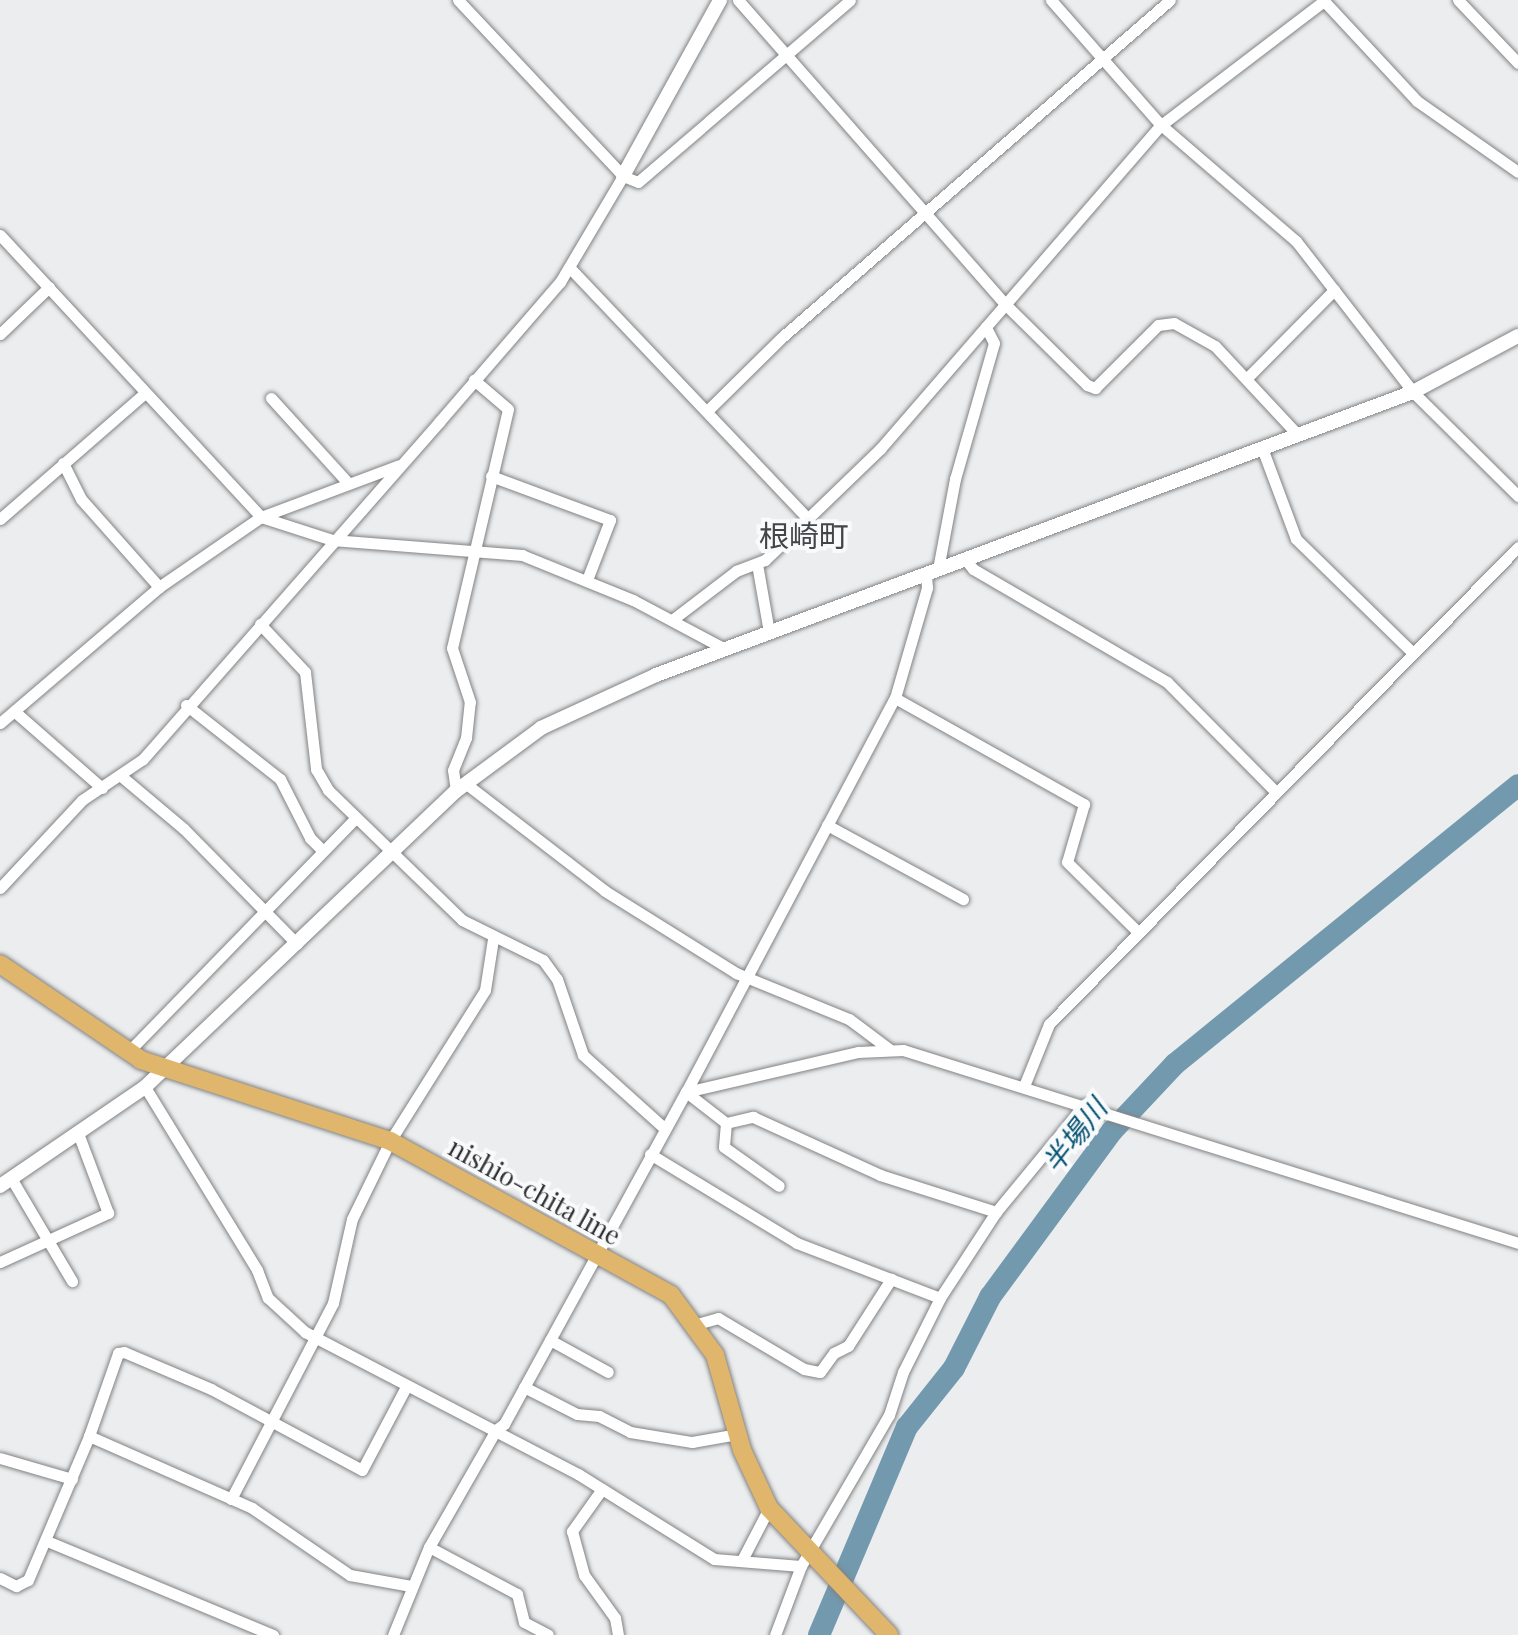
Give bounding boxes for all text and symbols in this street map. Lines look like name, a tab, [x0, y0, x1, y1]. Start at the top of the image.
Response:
district label: 根崎町	[759, 517, 849, 553]
water label: 半場川	[1035, 1092, 1113, 1178]
street label: nishio-chita line	[443, 1131, 627, 1251]

